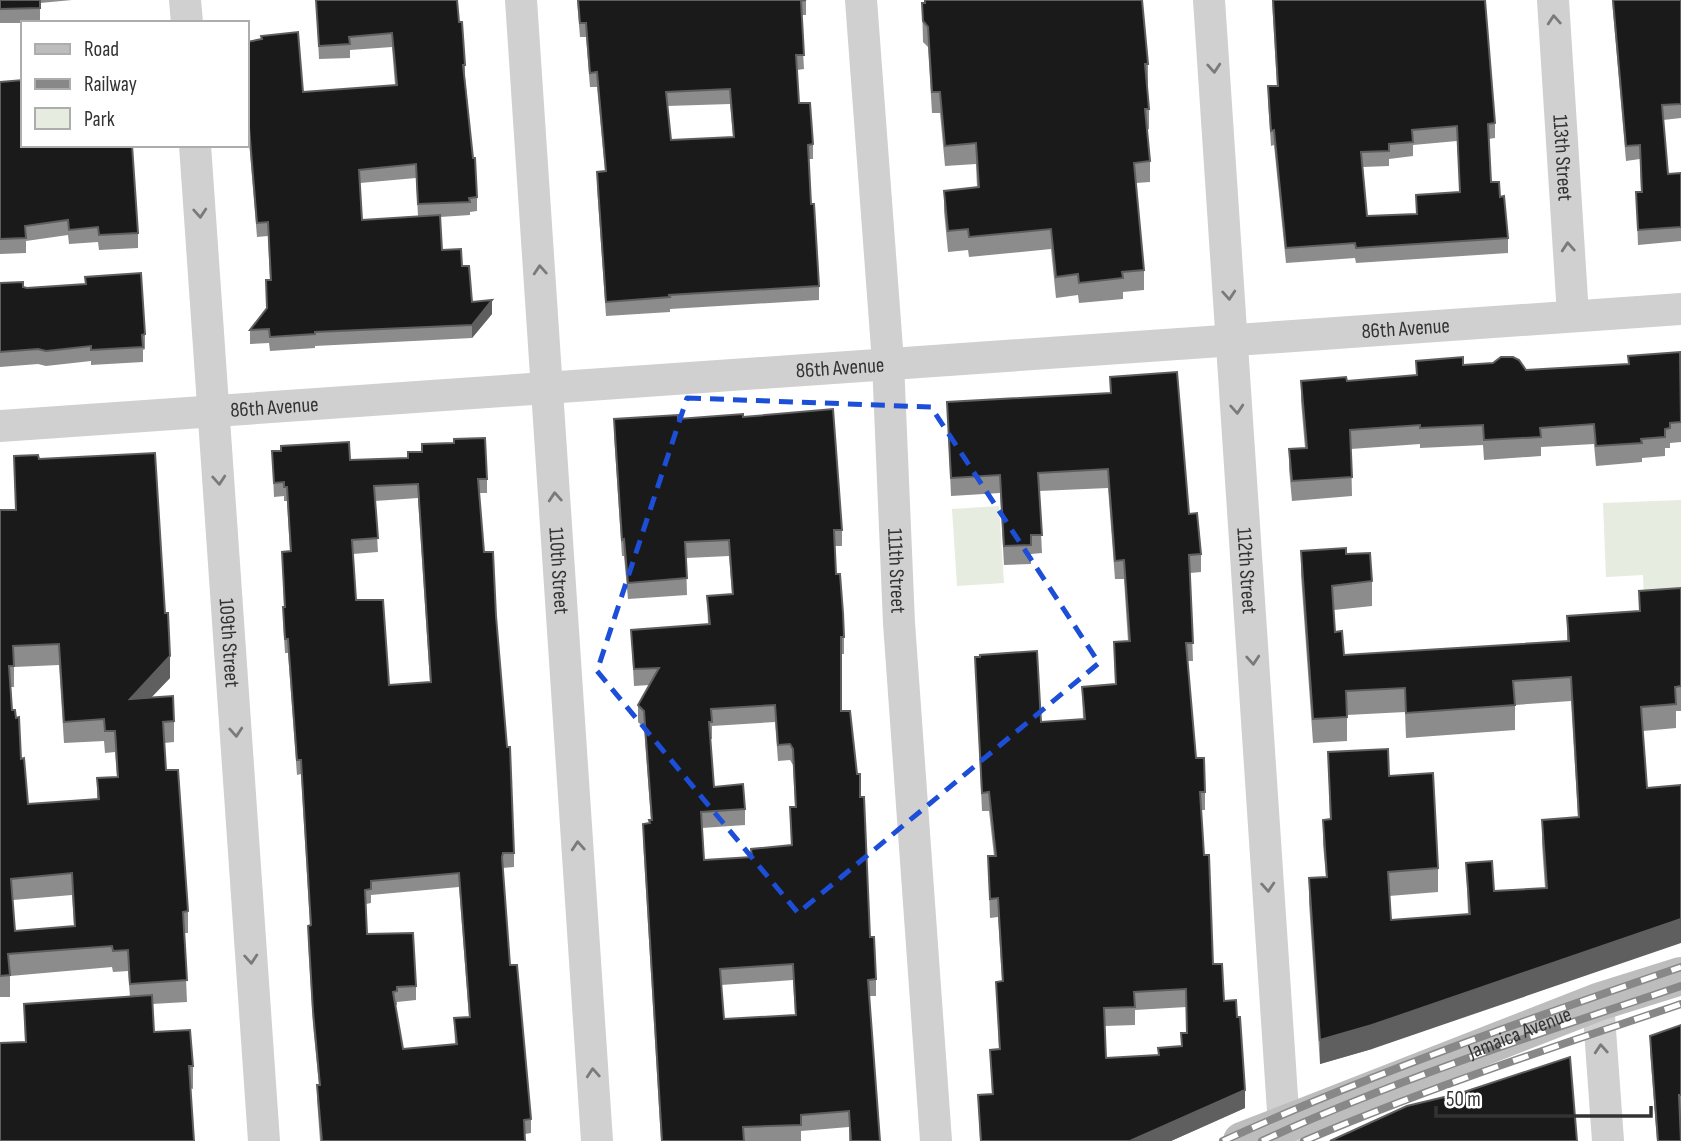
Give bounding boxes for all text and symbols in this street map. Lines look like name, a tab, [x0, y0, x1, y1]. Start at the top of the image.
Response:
one-way arrow	[1547, 14, 1562, 25]
legend	[21, 21, 248, 147]
text: Road	[84, 37, 119, 62]
one-way arrow	[1206, 63, 1221, 74]
text: Railway	[84, 72, 137, 97]
text: Park	[84, 107, 115, 132]
street label: 113th Street	[1547, 114, 1578, 202]
one-way arrow	[192, 208, 207, 219]
one-way arrow	[1561, 241, 1576, 252]
one-way arrow	[533, 264, 548, 275]
one-way arrow	[1221, 290, 1236, 301]
street label: 86th Avenue	[1361, 313, 1451, 344]
street label: 86th Avenue	[795, 352, 885, 384]
street label: 86th Avenue	[229, 392, 319, 423]
one-way arrow	[1229, 403, 1244, 414]
one-way arrow	[212, 475, 227, 486]
one-way arrow	[548, 491, 563, 502]
street label: 110th Street	[543, 526, 574, 615]
street label: 112th Street	[1231, 527, 1262, 615]
street label: 111th Street	[882, 528, 911, 614]
street label: 109th Street	[213, 597, 245, 688]
one-way arrow	[1245, 655, 1260, 666]
one-way arrow	[228, 727, 243, 738]
one-way arrow	[571, 840, 586, 851]
one-way arrow	[1260, 882, 1275, 893]
one-way arrow	[244, 954, 259, 965]
street label: Jamaica Avenue	[1464, 1002, 1575, 1065]
one-way arrow	[1594, 1043, 1609, 1054]
one-way arrow	[585, 1067, 600, 1078]
scale bar	[1436, 1074, 1651, 1118]
text: 50 m	[1446, 1087, 1481, 1112]

